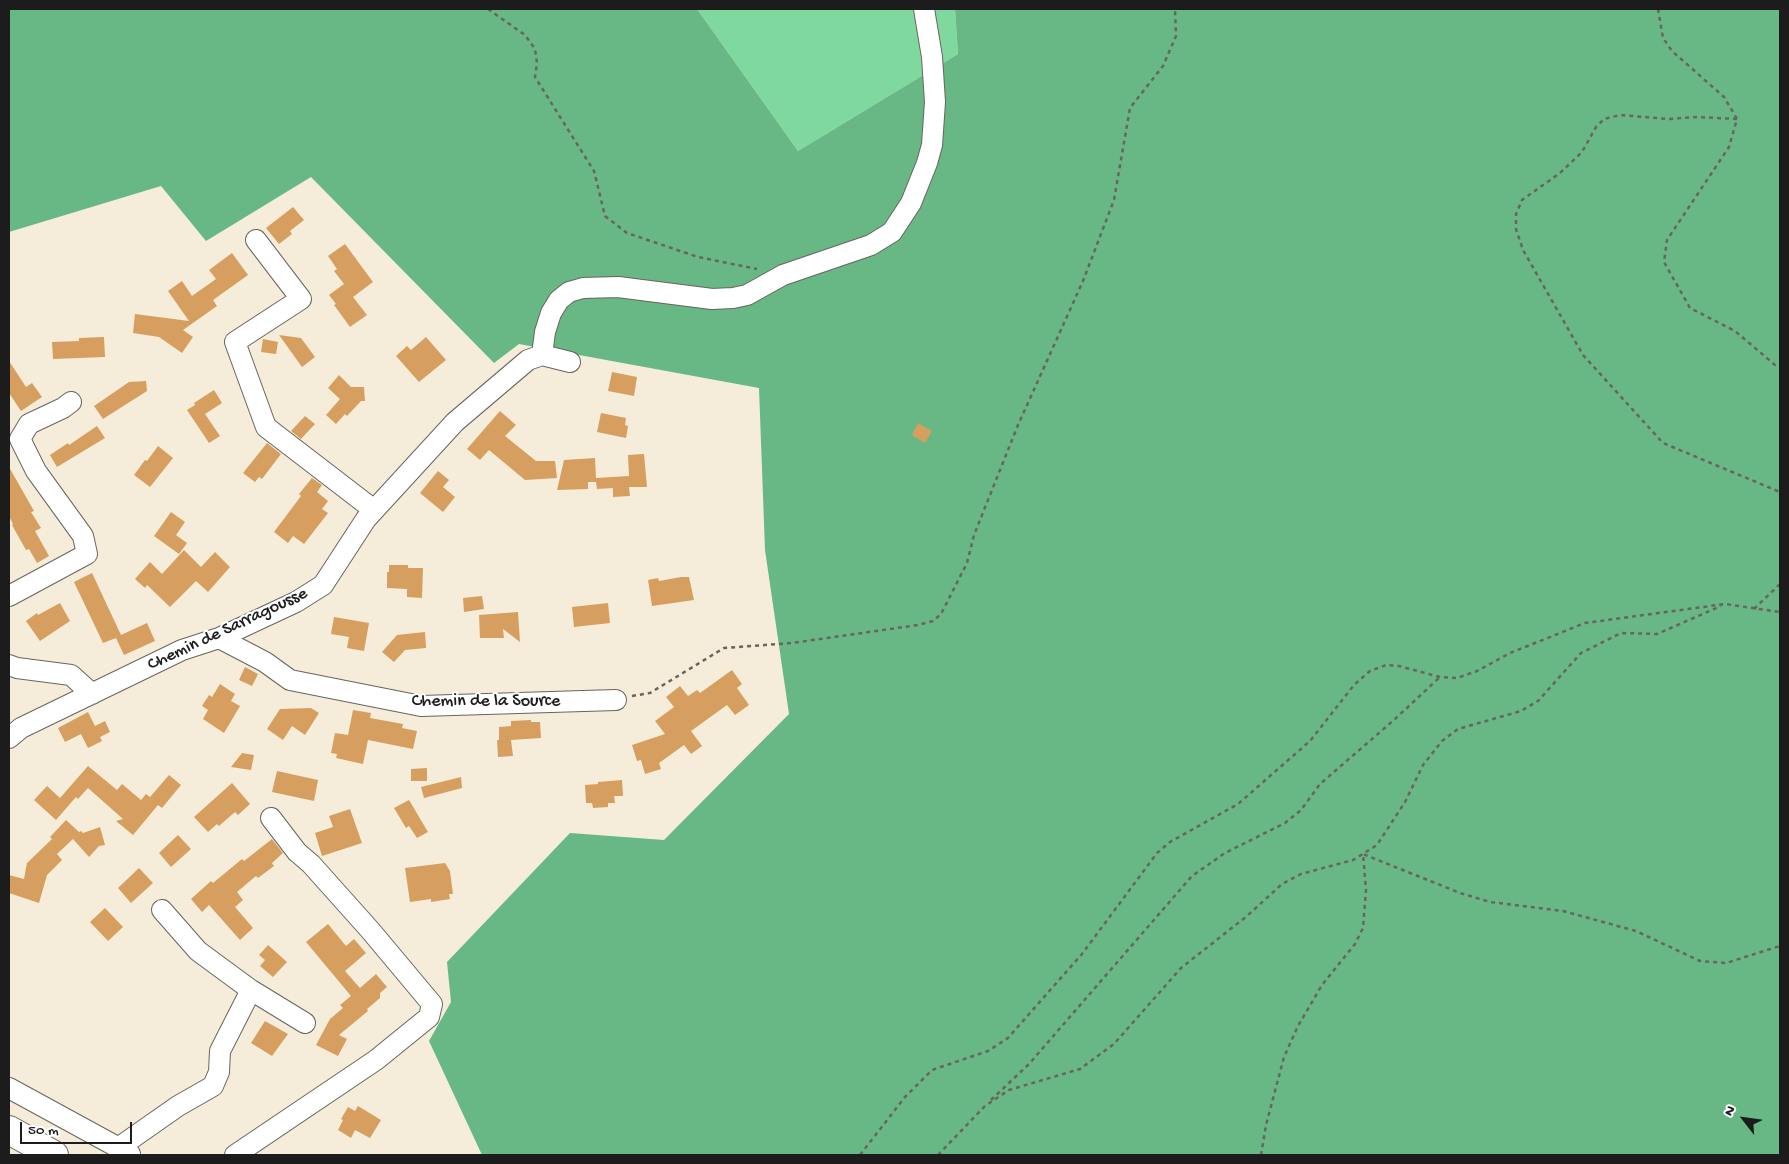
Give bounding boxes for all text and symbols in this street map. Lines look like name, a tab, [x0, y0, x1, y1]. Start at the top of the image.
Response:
street label: Chemin de Sarragousse	[145, 583, 311, 677]
street label: Chemin de la Source	[412, 691, 560, 713]
north arrow	[1719, 1094, 1769, 1144]
text: N	[1721, 1103, 1740, 1119]
scale bar	[22, 1112, 135, 1144]
text: 50 m	[28, 1122, 59, 1140]

